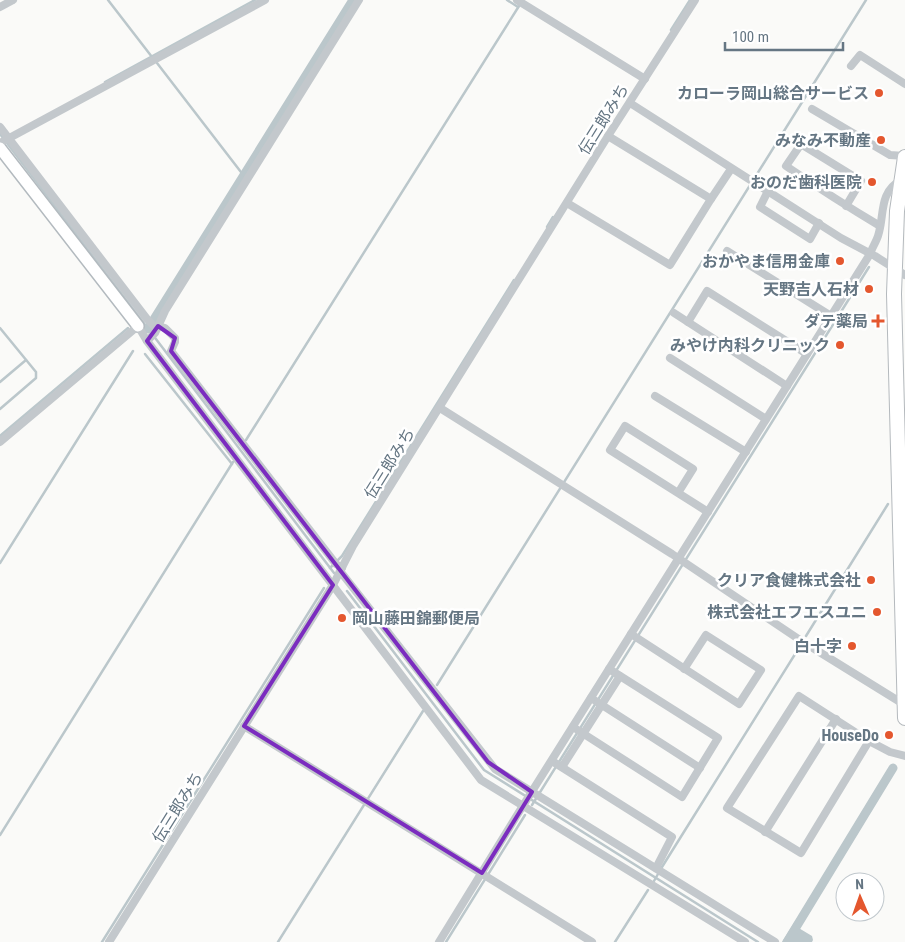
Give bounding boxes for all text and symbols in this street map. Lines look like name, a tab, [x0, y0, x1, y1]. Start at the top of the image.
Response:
scale bar	[725, 20, 842, 52]
text: 100 m	[732, 28, 769, 46]
street label: 伝三郎みち	[574, 80, 633, 158]
place label: カローラ岡山総合サービス	[677, 84, 869, 103]
marker: カローラ岡山総合サービス	[873, 87, 885, 99]
place label: みなみ不動産	[775, 131, 871, 150]
marker: みなみ不動産	[875, 134, 887, 146]
place label: おのだ歯科医院	[750, 173, 862, 192]
marker: おのだ歯科医院	[866, 176, 878, 188]
place label: おかやま信用金庫	[702, 252, 830, 271]
marker: おかやま信用金庫	[834, 255, 846, 267]
place label: 天野吉人石材	[763, 280, 859, 299]
marker: 天野吉人石材	[863, 283, 875, 295]
place label: ダテ薬局	[804, 312, 868, 331]
marker: ダテ薬局	[872, 315, 884, 327]
place label: みやけ内科クリニック	[670, 336, 830, 355]
marker: みやけ内科クリニック	[834, 339, 846, 351]
street label: 伝三郎みち	[360, 424, 419, 502]
place label: クリア食健株式会社	[717, 571, 861, 590]
marker: クリア食健株式会社	[865, 574, 877, 586]
place label: 株式会社エフエスユニ	[707, 603, 867, 622]
marker: 株式会社エフエスユニ	[871, 606, 883, 618]
place label: 岡山藤田錦郵便局	[352, 609, 480, 628]
marker: 岡山藤田錦郵便局	[336, 612, 348, 624]
place label: 白十字	[794, 637, 842, 656]
marker: 白十字	[846, 640, 858, 652]
place label: HouseDo	[821, 726, 879, 745]
marker: HouseDo	[883, 729, 895, 741]
street label: 伝三郎みち	[148, 768, 207, 846]
north arrow	[835, 872, 885, 922]
text: N	[855, 876, 864, 892]

